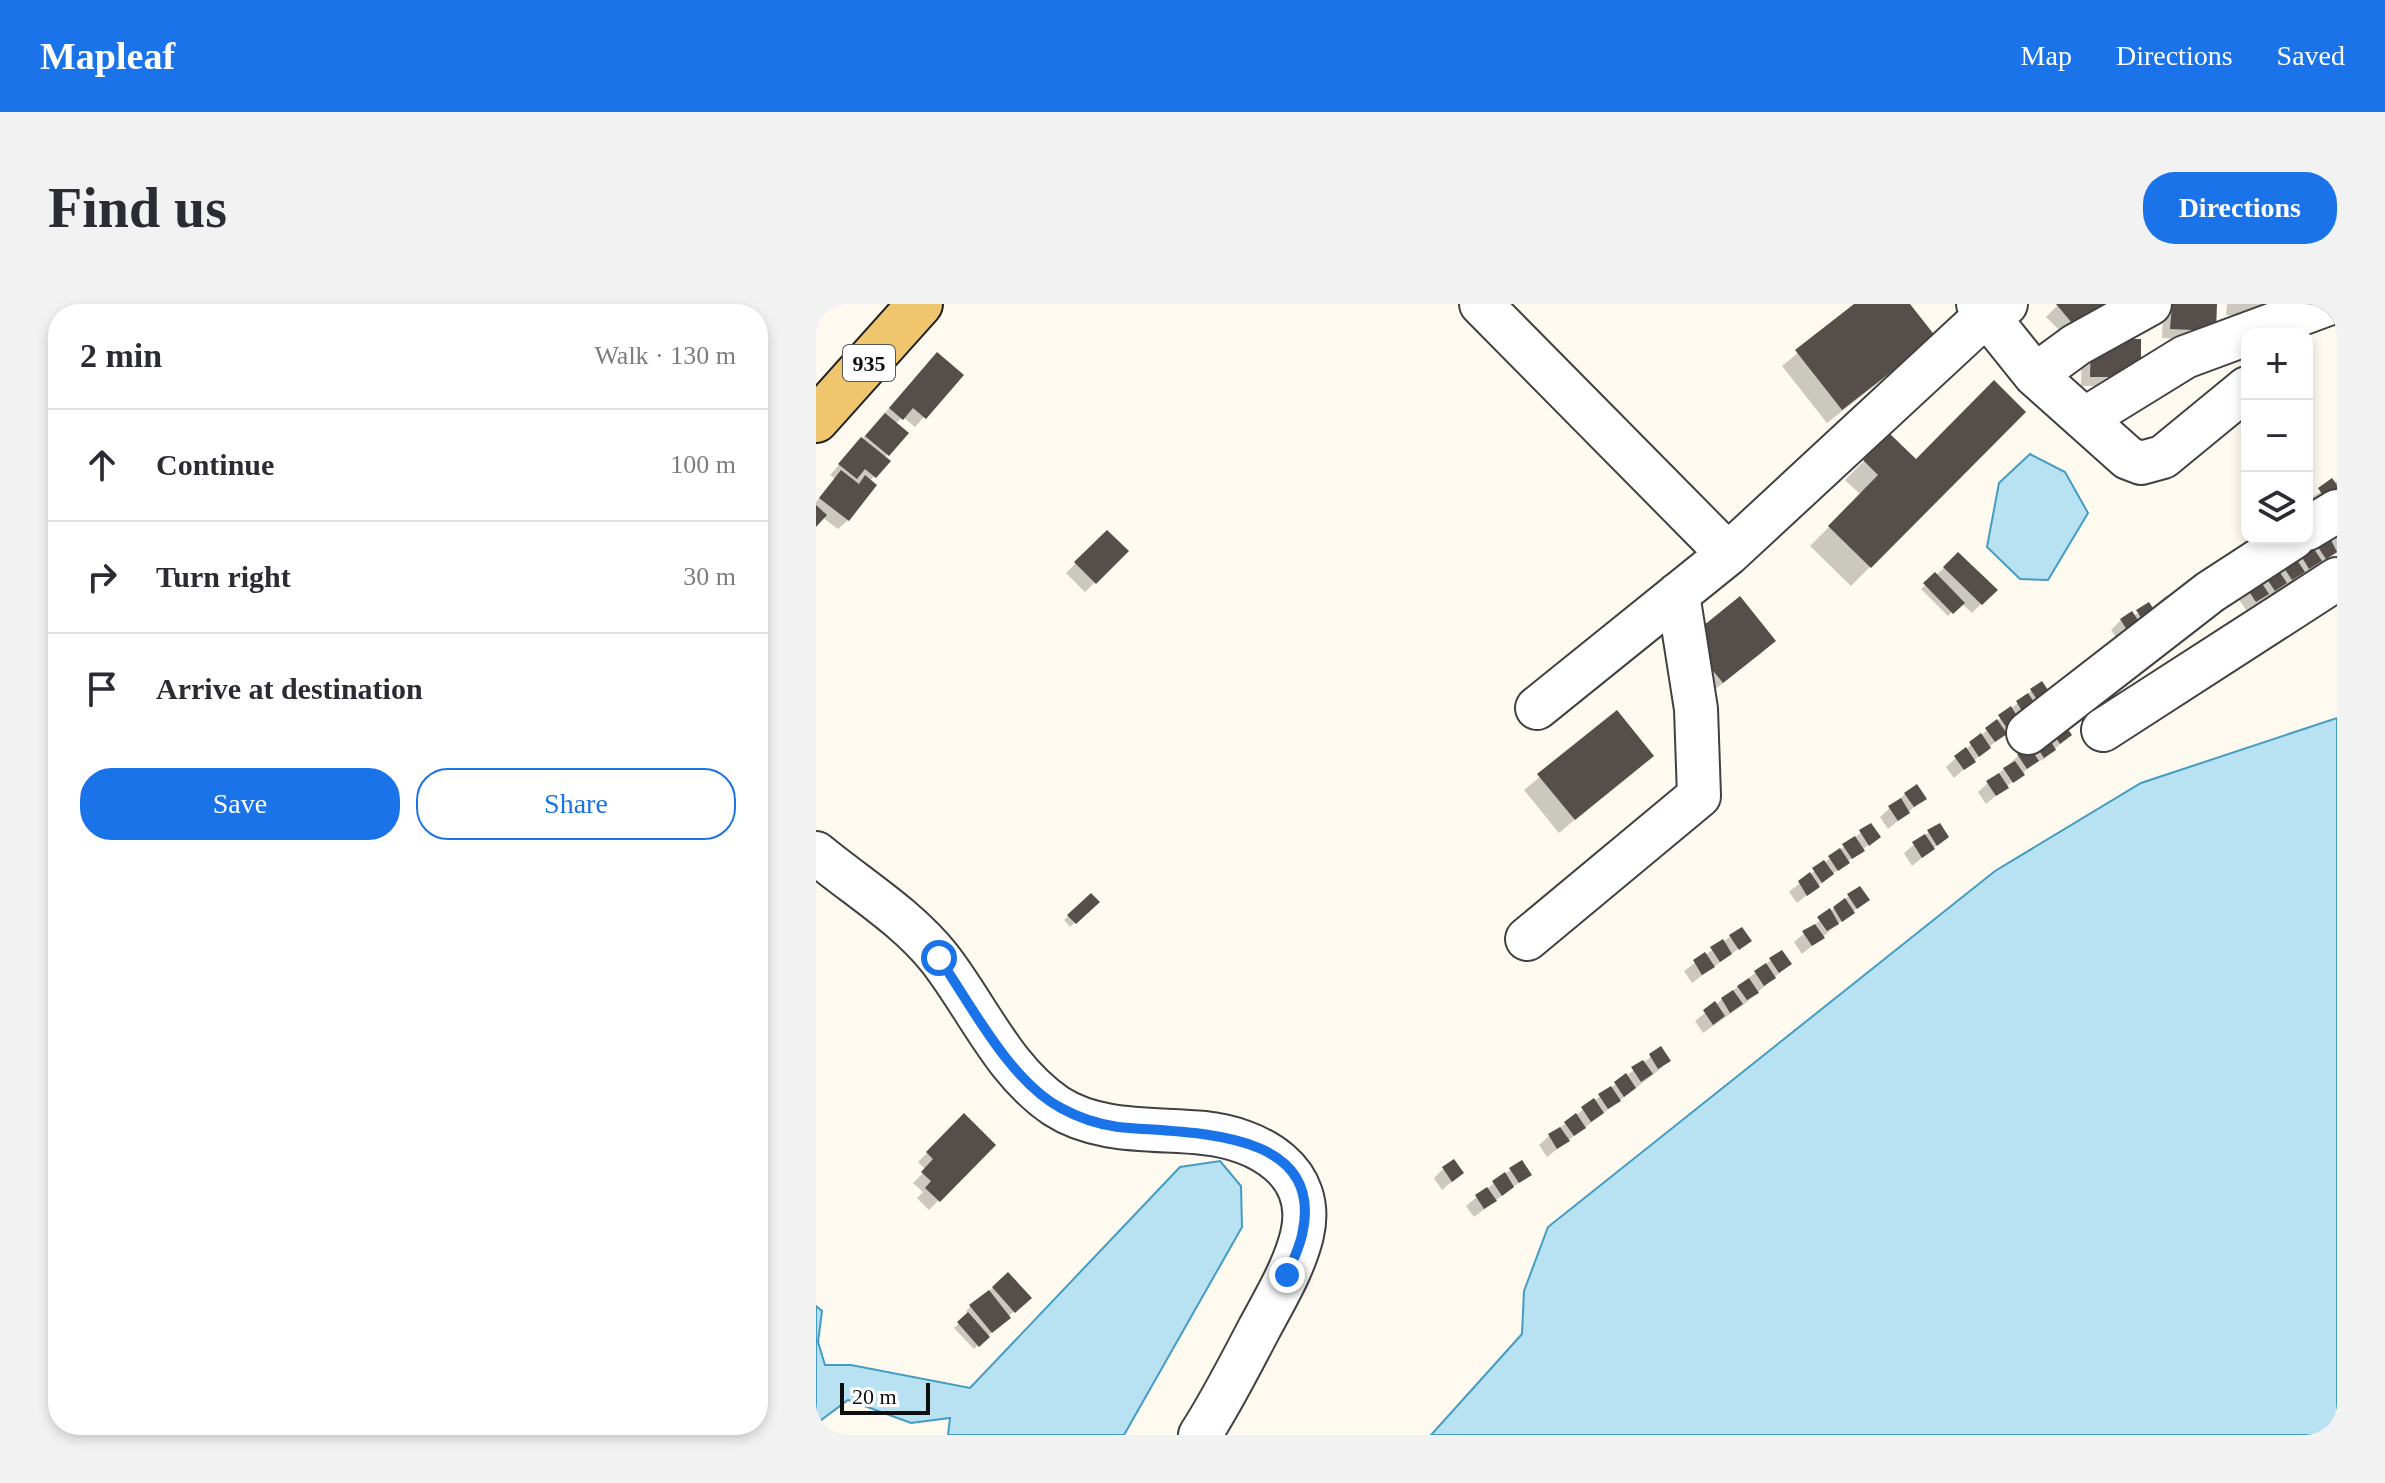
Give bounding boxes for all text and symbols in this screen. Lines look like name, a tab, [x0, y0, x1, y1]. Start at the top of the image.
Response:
text: Mapleaf	[40, 35, 175, 77]
text: Map	[2021, 40, 2072, 71]
text: Directions	[2116, 40, 2233, 71]
text: Saved	[2277, 40, 2345, 71]
button: Directions	[2143, 172, 2337, 244]
text: Find us	[48, 177, 227, 239]
map controls	[2241, 328, 2313, 544]
button: +	[2241, 328, 2313, 400]
text: 2 min	[80, 337, 162, 374]
text: Walk · 130 m	[594, 341, 736, 370]
road number: 935	[843, 345, 895, 381]
button: −	[2241, 400, 2313, 472]
icon: ahead	[80, 443, 124, 487]
text: Continue	[156, 448, 274, 481]
text: 100 m	[670, 450, 736, 479]
button: layers	[2241, 472, 2313, 544]
icon: right	[80, 555, 124, 599]
text: Turn right	[156, 560, 291, 593]
text: 30 m	[683, 562, 736, 591]
icon: arrive	[80, 667, 124, 711]
text: Arrive at destination	[156, 672, 423, 705]
button: Save	[80, 768, 400, 840]
button: Share	[416, 768, 736, 840]
route start	[921, 940, 957, 976]
route end	[1269, 1257, 1305, 1293]
scale bar	[840, 1379, 930, 1415]
text: 20 m	[852, 1384, 897, 1409]

